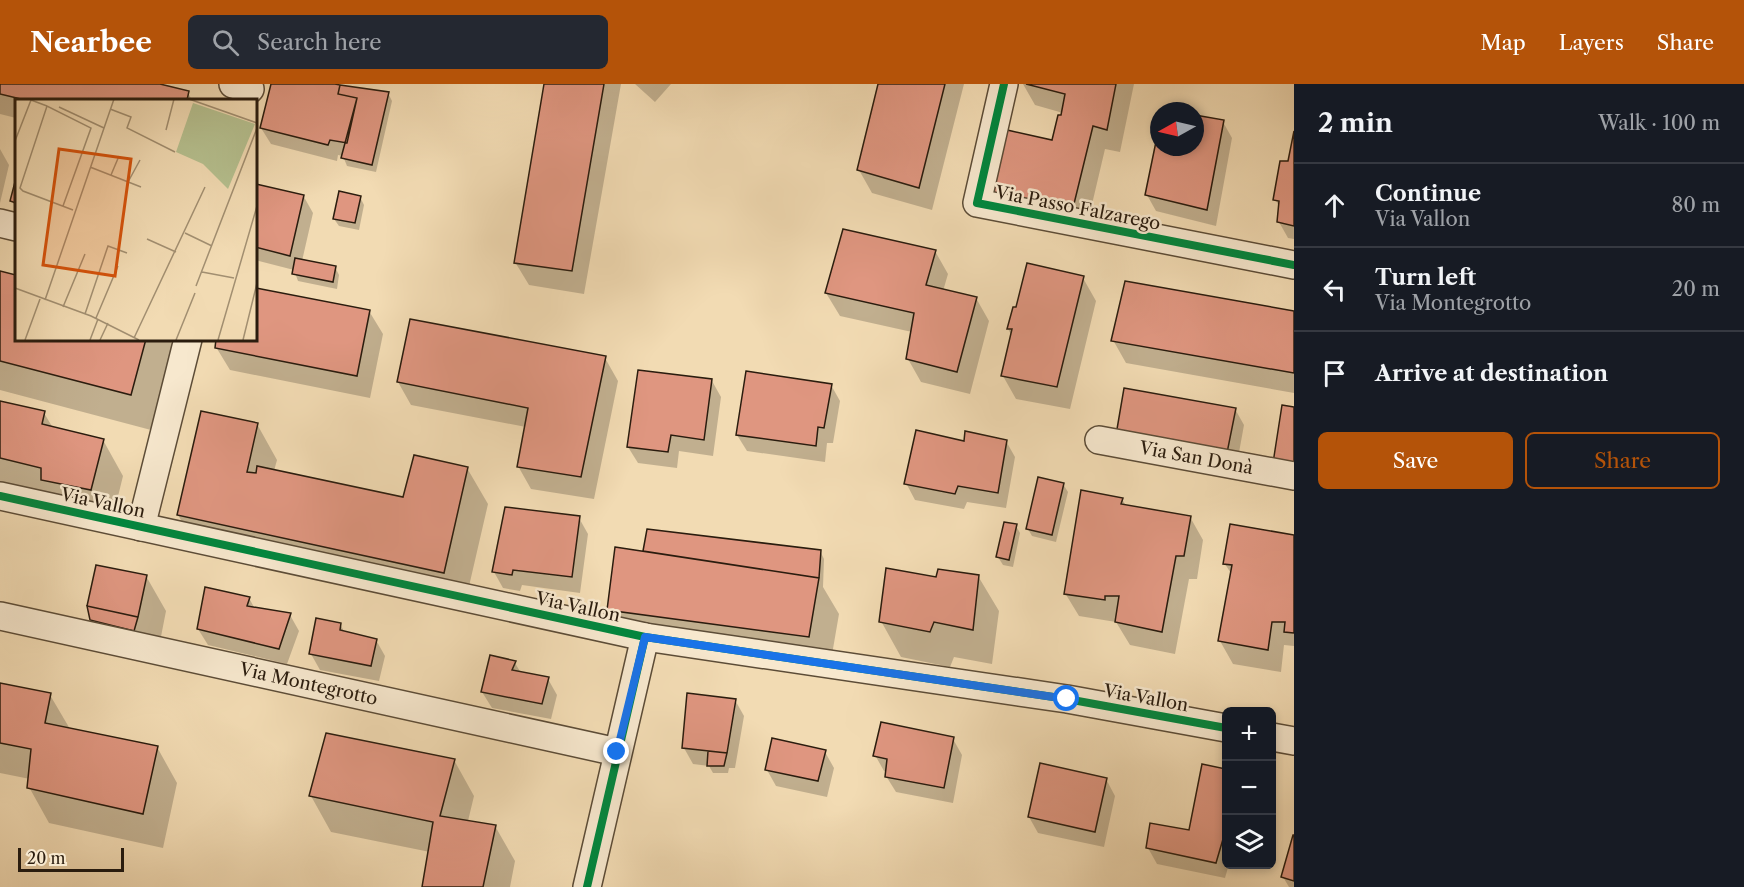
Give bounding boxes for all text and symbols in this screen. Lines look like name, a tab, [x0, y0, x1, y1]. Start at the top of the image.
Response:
search box	[188, 15, 608, 69]
text: Nearbee	[30, 25, 152, 59]
icon: search	[209, 26, 242, 59]
text: Search here	[257, 29, 382, 56]
text: Map	[1481, 30, 1526, 55]
text: Layers	[1559, 30, 1624, 55]
text: Share	[1657, 30, 1714, 55]
inset map	[15, 99, 256, 340]
north arrow	[1150, 102, 1204, 156]
text: 2 min	[1318, 107, 1393, 139]
text: Walk · 100 m	[1598, 111, 1720, 135]
text: Continue	[1375, 180, 1481, 207]
street label: Via Passo Falzarego	[993, 181, 1162, 235]
icon: ahead	[1318, 189, 1351, 222]
text: 80 m	[1672, 193, 1720, 217]
text: Via Vallon	[1375, 207, 1470, 231]
text: Turn left	[1375, 264, 1476, 291]
icon: left	[1318, 273, 1351, 306]
text: 20 m	[1672, 277, 1720, 301]
text: Via Montegrotto	[1375, 291, 1531, 315]
icon: arrive	[1318, 357, 1351, 390]
text: Arrive at destination	[1375, 360, 1608, 387]
button: Save	[1318, 432, 1513, 489]
button: Share	[1525, 432, 1720, 489]
street label: Via San Donà	[1137, 437, 1256, 479]
street label: Via Vallon	[58, 483, 147, 523]
street label: Via Vallon	[533, 587, 622, 627]
street label: Via Montegrotto	[236, 658, 380, 710]
street label: Via Vallon	[1101, 680, 1190, 716]
route start	[1053, 685, 1079, 711]
map controls	[1222, 707, 1276, 869]
button: +	[1222, 707, 1276, 761]
route end	[603, 738, 629, 764]
button: −	[1222, 761, 1276, 815]
button: layers	[1222, 815, 1276, 869]
scale bar	[18, 845, 124, 872]
text: 20 m	[27, 848, 66, 868]

